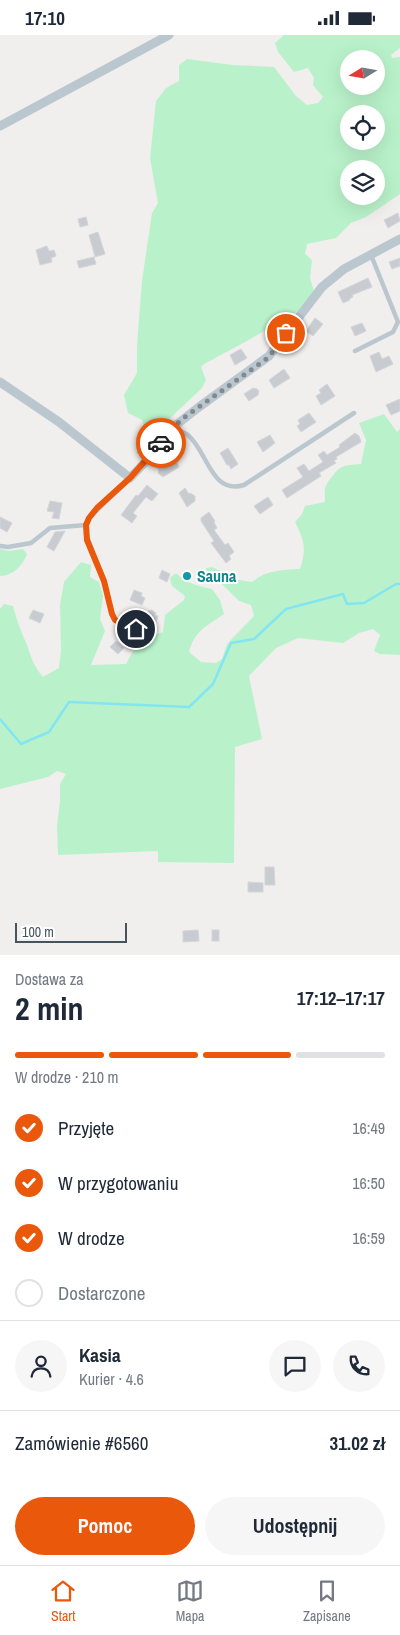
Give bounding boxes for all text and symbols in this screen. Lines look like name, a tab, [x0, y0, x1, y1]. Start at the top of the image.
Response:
text: 17:10	[25, 5, 65, 31]
north arrow	[340, 50, 385, 95]
map controls	[340, 50, 385, 205]
button: locate	[340, 105, 385, 150]
button: layers	[340, 160, 385, 205]
pin	[265, 312, 307, 354]
icon: bag	[272, 319, 300, 347]
courier	[136, 418, 186, 468]
icon: car	[147, 429, 175, 457]
place label: Sauna	[197, 565, 237, 587]
marker: Sauna	[181, 570, 193, 582]
pin	[115, 608, 157, 650]
icon: home	[122, 615, 150, 643]
scale bar	[15, 920, 128, 943]
text: 100 m	[22, 923, 54, 941]
text: Dostawa za	[15, 968, 84, 990]
text: 17:12–17:17	[297, 985, 385, 1011]
text: 2 min	[15, 987, 84, 1030]
text: W drodze · 210 m	[15, 1066, 119, 1088]
icon: check	[15, 1114, 43, 1142]
text: Przyjęte	[58, 1115, 114, 1141]
text: 16:49	[352, 1117, 385, 1139]
icon: check	[15, 1169, 43, 1197]
text: W przygotowaniu	[58, 1170, 178, 1196]
text: 16:50	[352, 1172, 385, 1194]
icon: check	[15, 1224, 43, 1252]
text: W drodze	[58, 1225, 125, 1251]
text: 16:59	[352, 1227, 385, 1249]
text: Dostarczone	[58, 1280, 145, 1306]
button: person	[15, 1340, 67, 1392]
button: chat	[269, 1340, 321, 1392]
button: phone	[333, 1340, 385, 1392]
text: Kasia	[79, 1342, 121, 1368]
text: Kurier · 4.6	[79, 1368, 144, 1390]
text: Zamówienie #6560	[15, 1430, 148, 1456]
text: 31.02 zł	[330, 1430, 385, 1456]
button: Pomoc	[15, 1497, 195, 1555]
button: Udostępnij	[205, 1497, 385, 1555]
tab: Start	[49, 1577, 77, 1625]
tab: Mapa	[176, 1577, 204, 1625]
tab: Zapisane	[303, 1577, 351, 1625]

